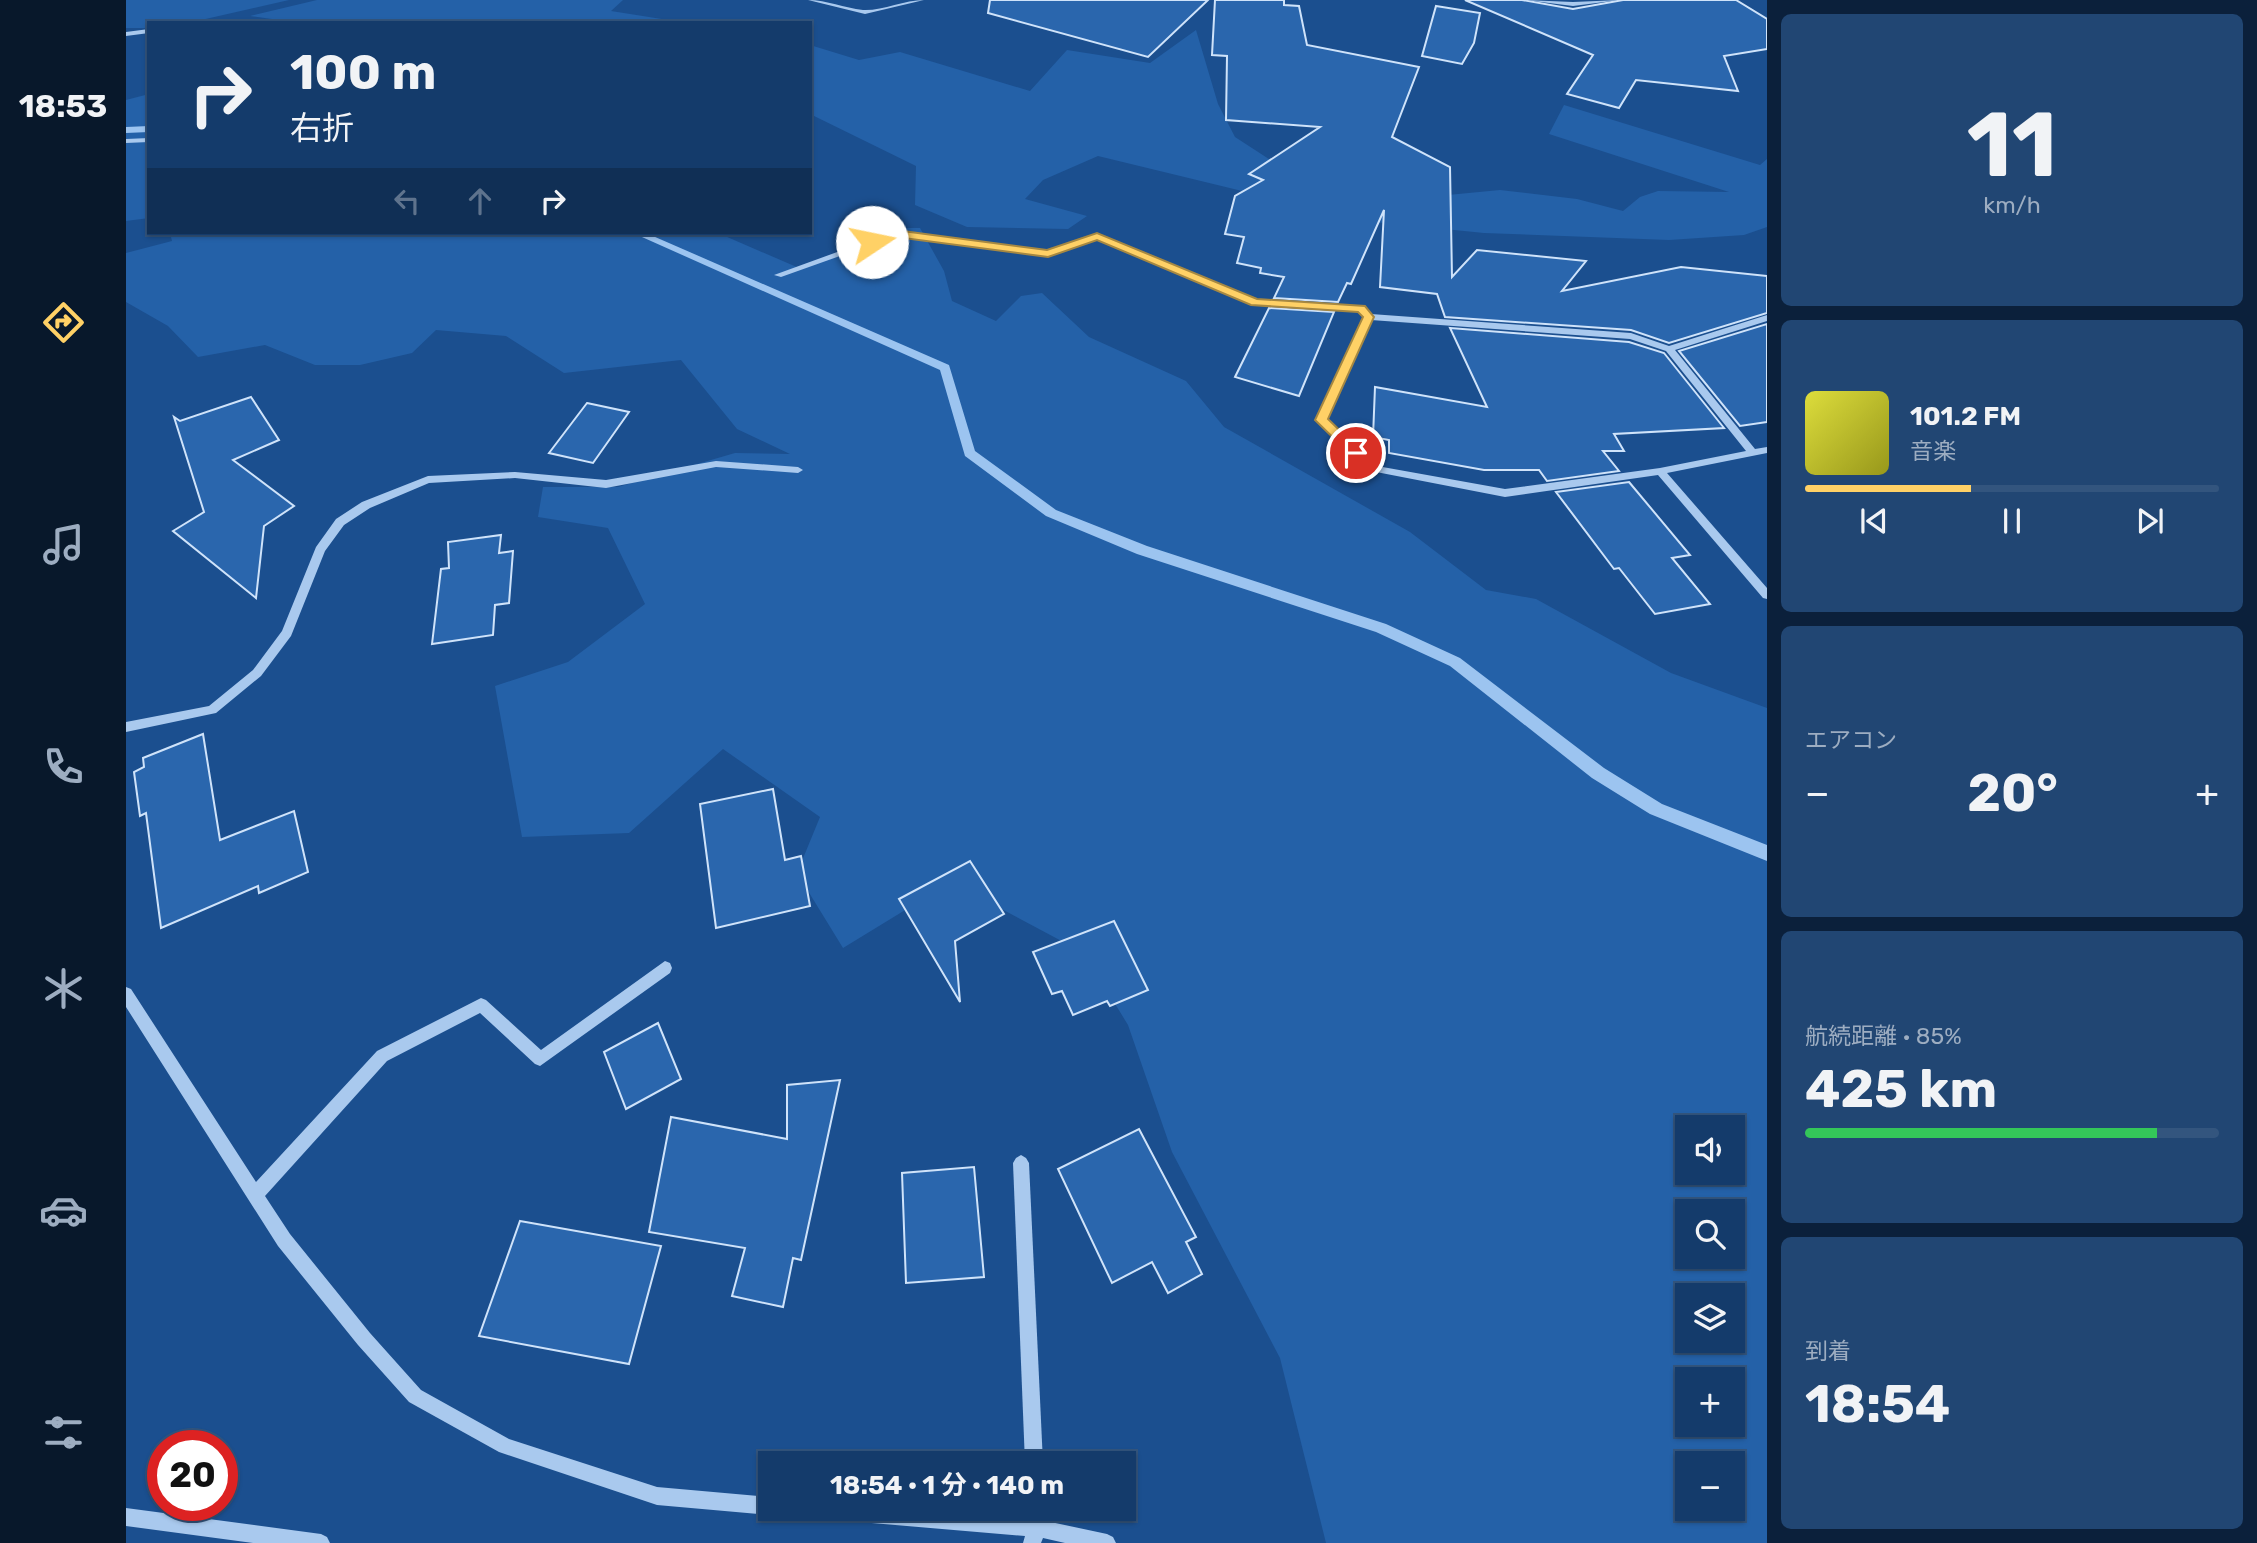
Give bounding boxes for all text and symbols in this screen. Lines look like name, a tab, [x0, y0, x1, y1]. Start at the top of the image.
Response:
text: 100 m	[290, 43, 436, 101]
icon: right	[175, 49, 266, 140]
text: 18:53	[19, 87, 107, 125]
text: 11	[1967, 91, 2057, 199]
text: 右折	[290, 109, 354, 147]
icon: left	[388, 182, 426, 220]
icon: ahead	[461, 182, 499, 220]
icon: right	[534, 182, 572, 220]
text: km/h	[1983, 191, 2041, 219]
position arrow	[835, 205, 909, 279]
icon: directions	[39, 298, 88, 347]
text: 101.2 FM	[1910, 401, 2021, 432]
pin	[1326, 423, 1386, 483]
icon: arrive	[1337, 434, 1375, 472]
text: 音楽	[1910, 437, 1956, 465]
icon: previous	[1855, 502, 1893, 540]
icon: pause	[1993, 502, 2031, 540]
icon: next	[2131, 502, 2169, 540]
icon: music	[39, 520, 88, 569]
text: エアコン	[1805, 726, 1897, 754]
icon: phone	[39, 742, 88, 791]
text: 20°	[1967, 762, 2058, 824]
text: −	[1805, 770, 1830, 816]
text: +	[2195, 770, 2219, 816]
icon: climate	[39, 964, 88, 1013]
text: 航続距離 · 85%	[1805, 1022, 1962, 1050]
text: 425 km	[1805, 1058, 1997, 1120]
map controls	[1675, 1115, 1745, 1521]
button: sound	[1675, 1115, 1745, 1185]
icon: car	[39, 1186, 88, 1235]
button: search	[1675, 1199, 1745, 1269]
button: layers	[1675, 1283, 1745, 1353]
text: 到着	[1805, 1337, 1851, 1365]
button: +	[1675, 1367, 1745, 1437]
text: 18:54	[1805, 1373, 1950, 1435]
icon: filters	[39, 1408, 88, 1457]
speed limit sign: 20	[147, 1430, 238, 1521]
button: −	[1675, 1451, 1745, 1521]
text: 18:54 · 1 分 · 140 m	[830, 1470, 1064, 1501]

